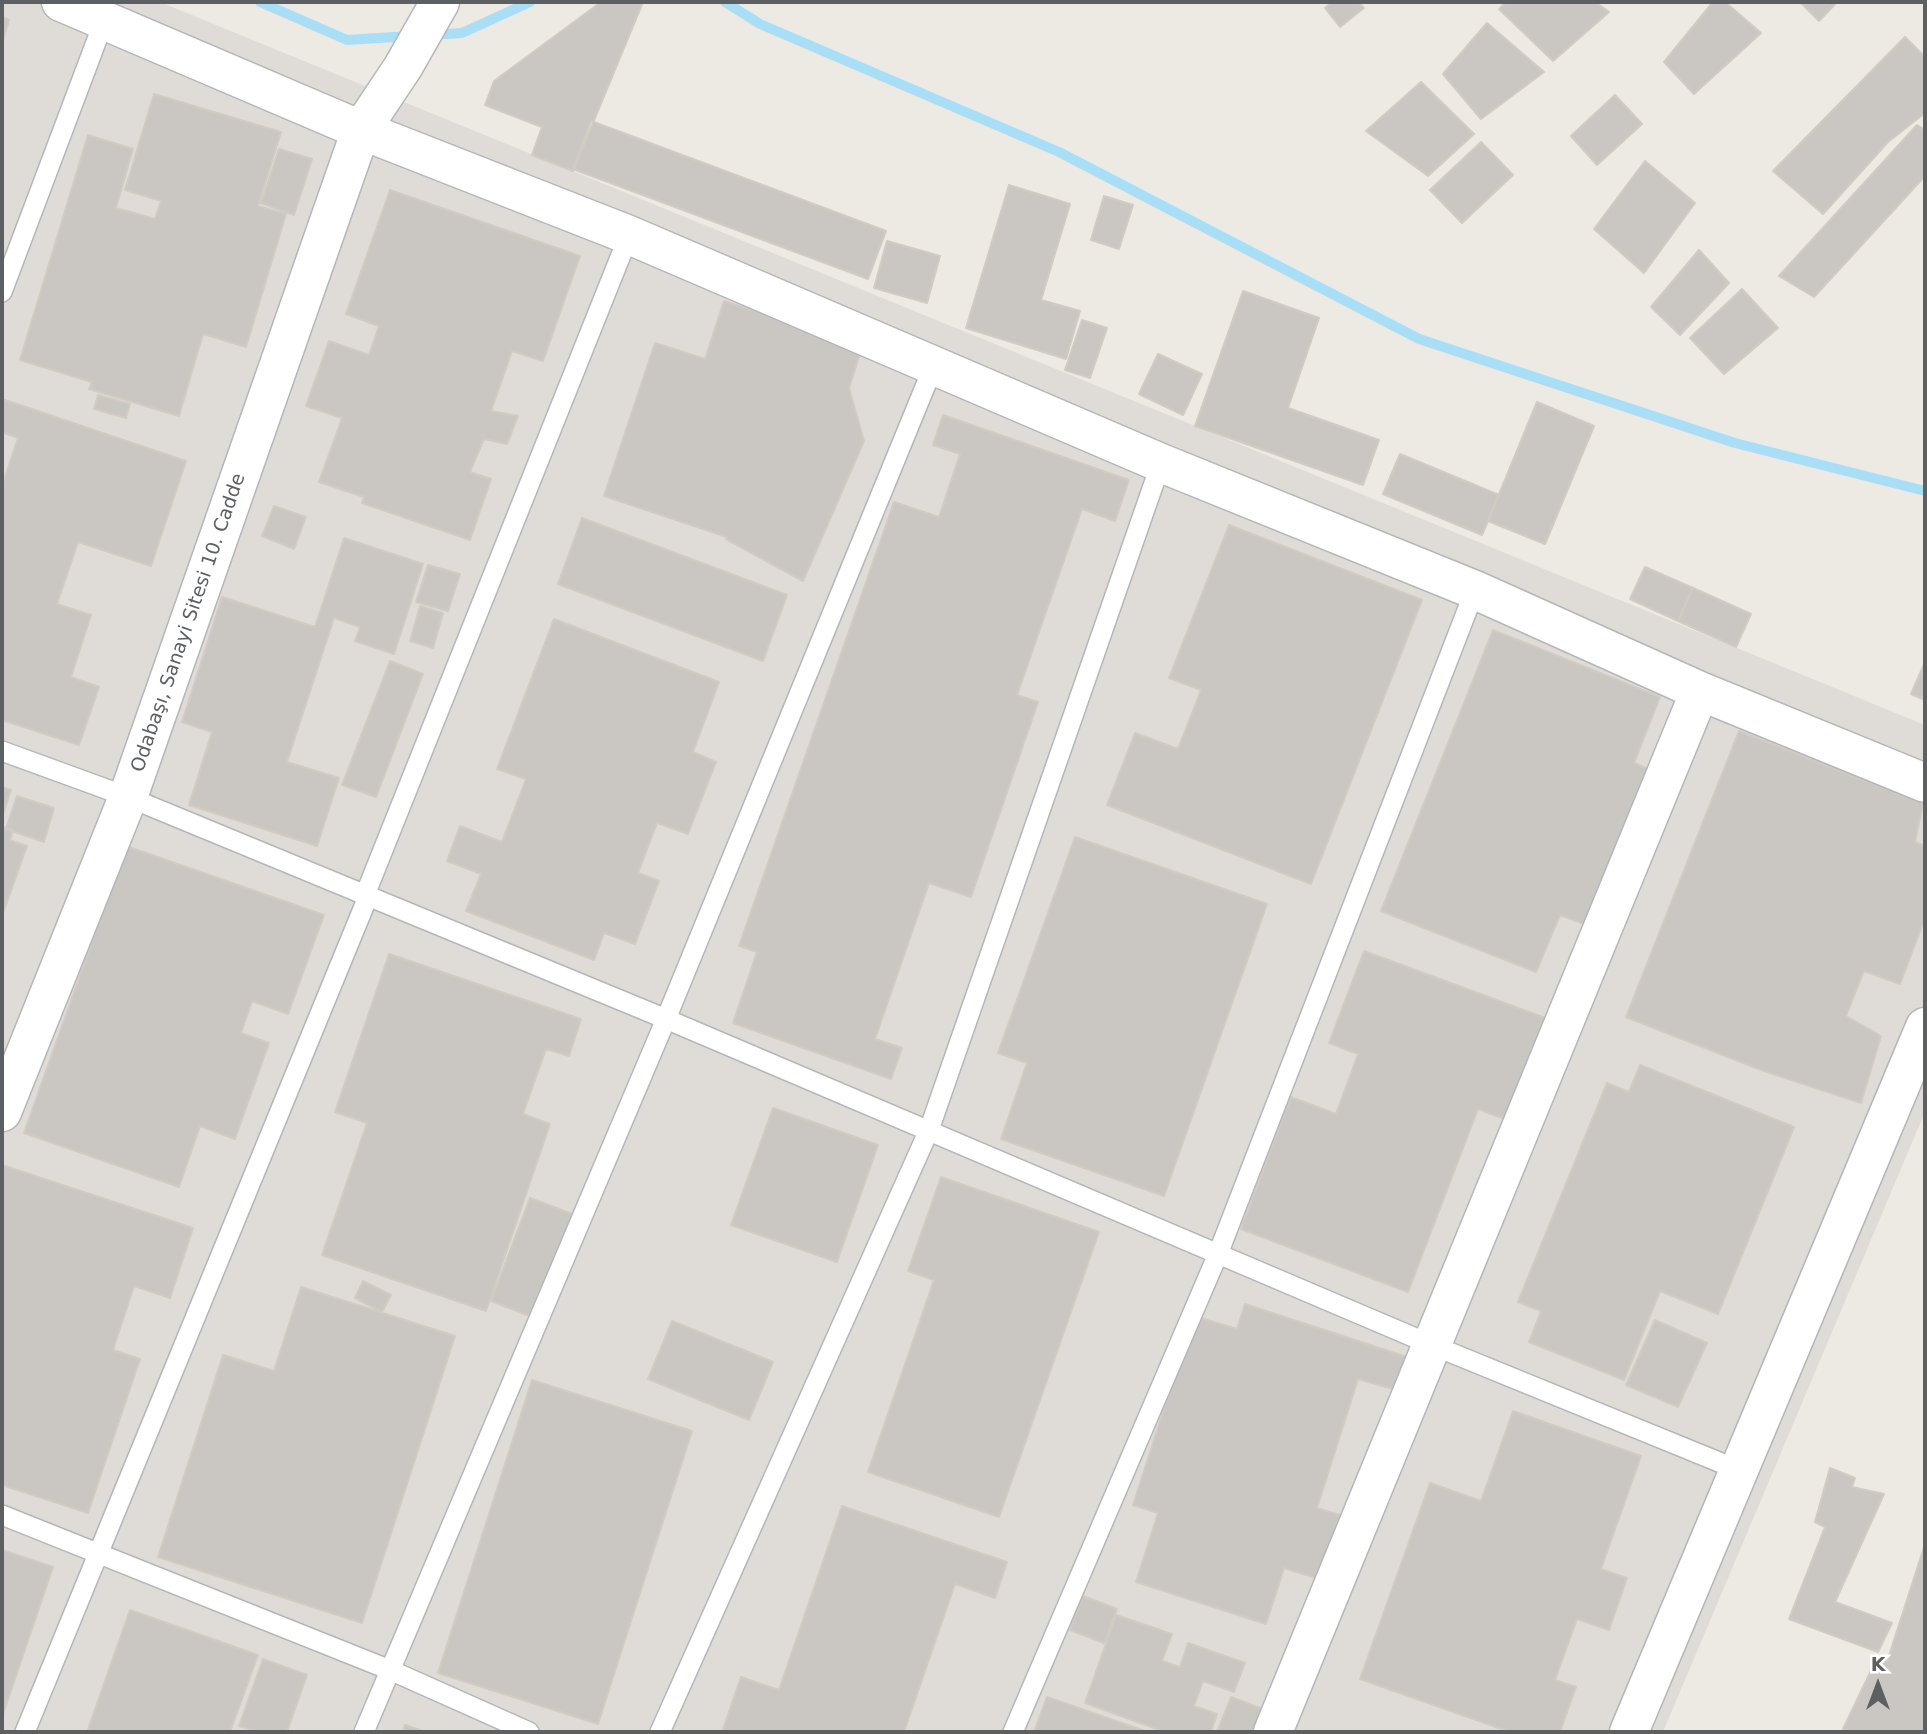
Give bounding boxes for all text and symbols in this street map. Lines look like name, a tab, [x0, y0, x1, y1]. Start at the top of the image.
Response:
street label: Odabaşı, Sanayi Sitesi 10. Cadde	[127, 471, 251, 775]
north arrow	[1843, 1650, 1913, 1720]
text: K	[1871, 1653, 1885, 1675]

